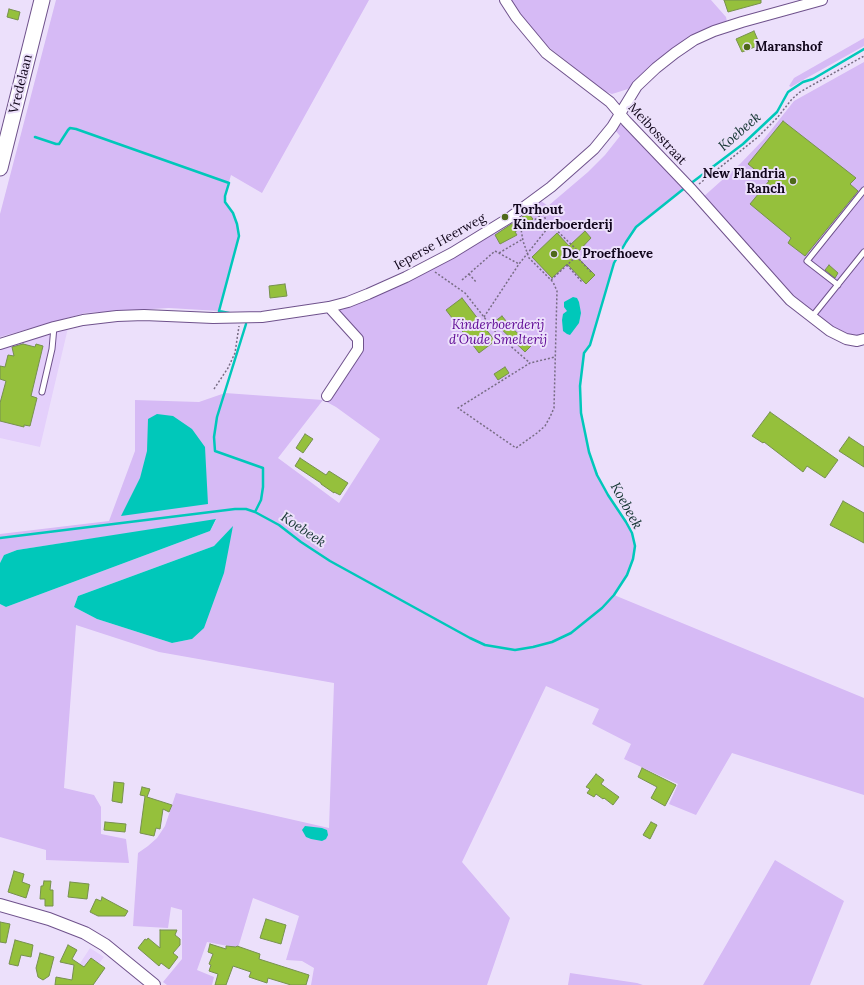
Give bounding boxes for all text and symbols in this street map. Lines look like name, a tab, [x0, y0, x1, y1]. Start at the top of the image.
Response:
place label: Maranshof	[755, 39, 822, 55]
marker: Maranshof	[742, 42, 752, 52]
street label: Vredelaan	[6, 53, 36, 115]
street label: Meibosstraat	[624, 100, 690, 168]
water label: Koebeek	[715, 109, 765, 155]
place label: New Flandria Ranch	[703, 166, 785, 197]
marker: New Flandria Ranch	[788, 176, 798, 186]
place label: Torhout Kinderboerderij	[513, 202, 613, 233]
street label: Ieperse Heerweg	[392, 210, 488, 274]
marker: Torhout Kinderboerderij	[500, 212, 510, 222]
place label: De Proefhoeve	[562, 246, 653, 262]
marker: De Proefhoeve	[549, 249, 559, 259]
park label: Kinderboerderij d'Oude Smelterij	[449, 317, 547, 348]
water label: Koebeek	[606, 480, 646, 532]
water label: Koebeek	[277, 509, 329, 551]

